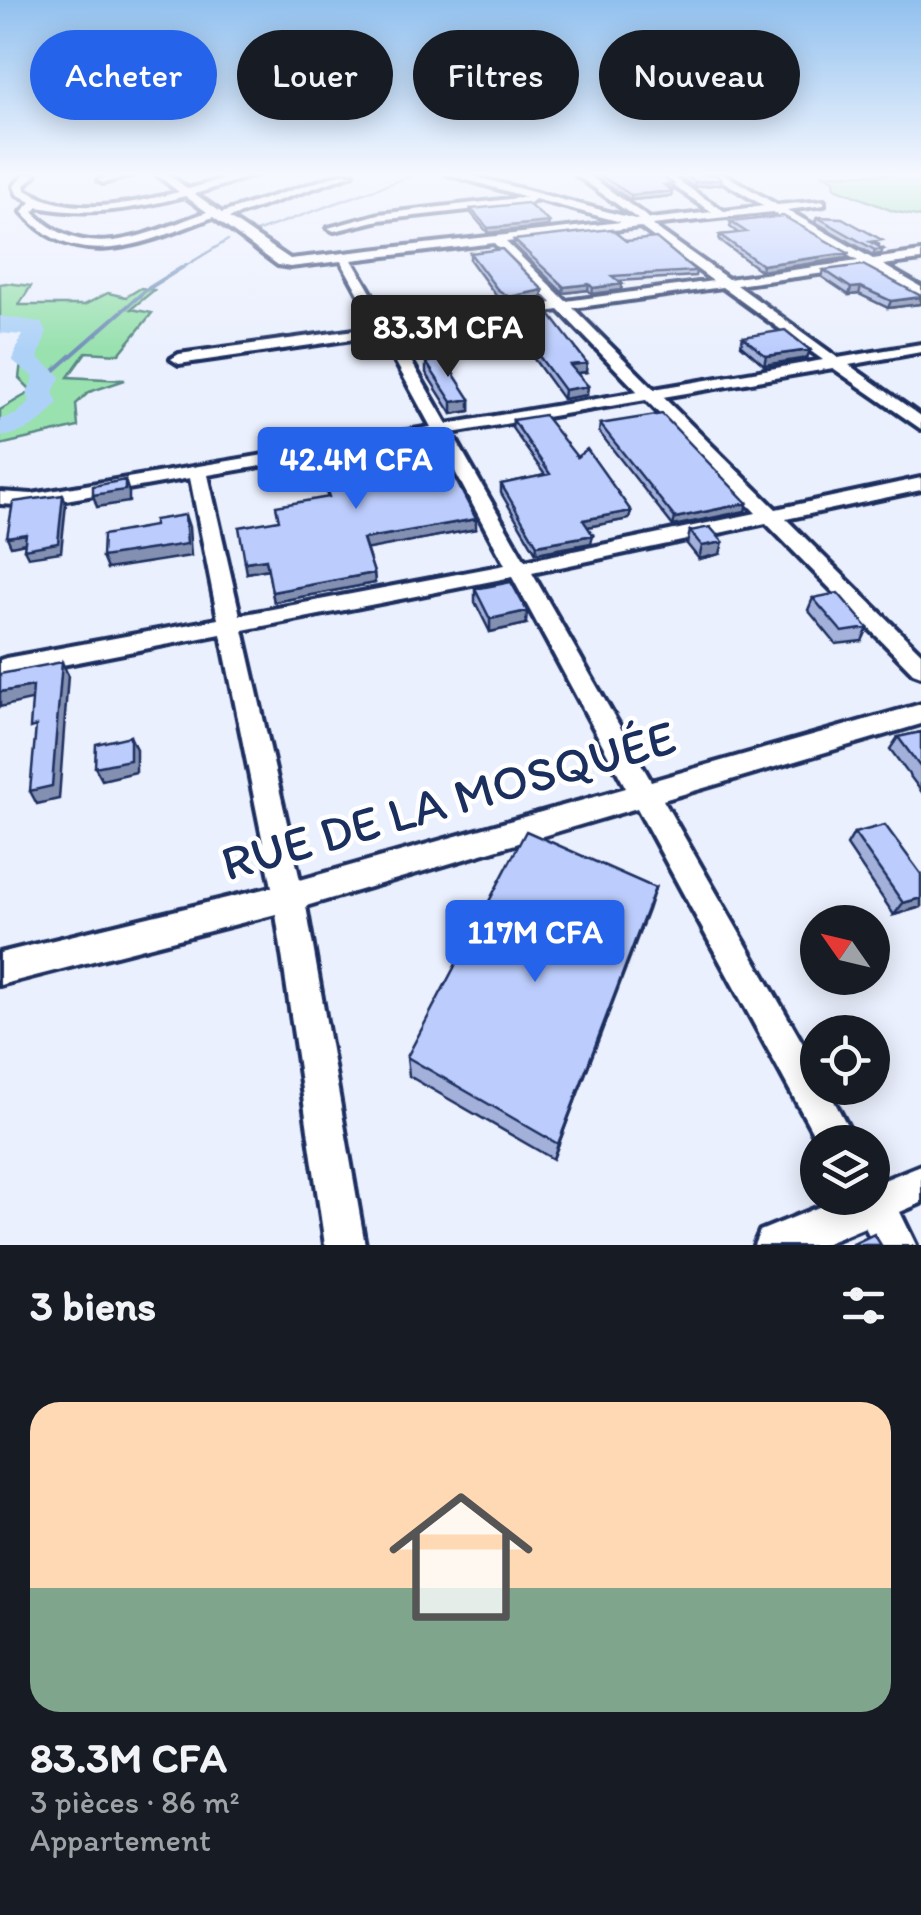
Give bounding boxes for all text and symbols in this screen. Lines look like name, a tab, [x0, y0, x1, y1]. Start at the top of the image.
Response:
chip: Acheter	[30, 30, 217, 120]
chip: Louer	[237, 30, 393, 120]
chip: Filtres	[413, 30, 579, 120]
chip: Nouveau	[599, 30, 800, 120]
pin: 83.3M CFA	[334, 295, 562, 380]
text: 83.3M CFA	[373, 308, 523, 346]
pin: 42.4M CFA	[242, 427, 470, 512]
text: 42.4M CFA	[280, 440, 432, 478]
street label: RUE DE LA MOSQUÉE	[214, 705, 682, 894]
pin: 117M CFA	[432, 900, 638, 985]
north arrow	[800, 905, 890, 995]
map controls	[800, 905, 890, 1215]
text: 117M CFA	[467, 913, 603, 951]
button: locate	[800, 1015, 890, 1105]
button: layers	[800, 1125, 890, 1215]
icon: filters	[836, 1278, 891, 1333]
text: 3 biens	[30, 1280, 156, 1331]
icon: home	[371, 1467, 551, 1647]
text: 83.3M CFA	[30, 1732, 227, 1783]
text: 3 pièces · 86 m²	[30, 1783, 240, 1821]
text: Appartement	[30, 1821, 211, 1859]

